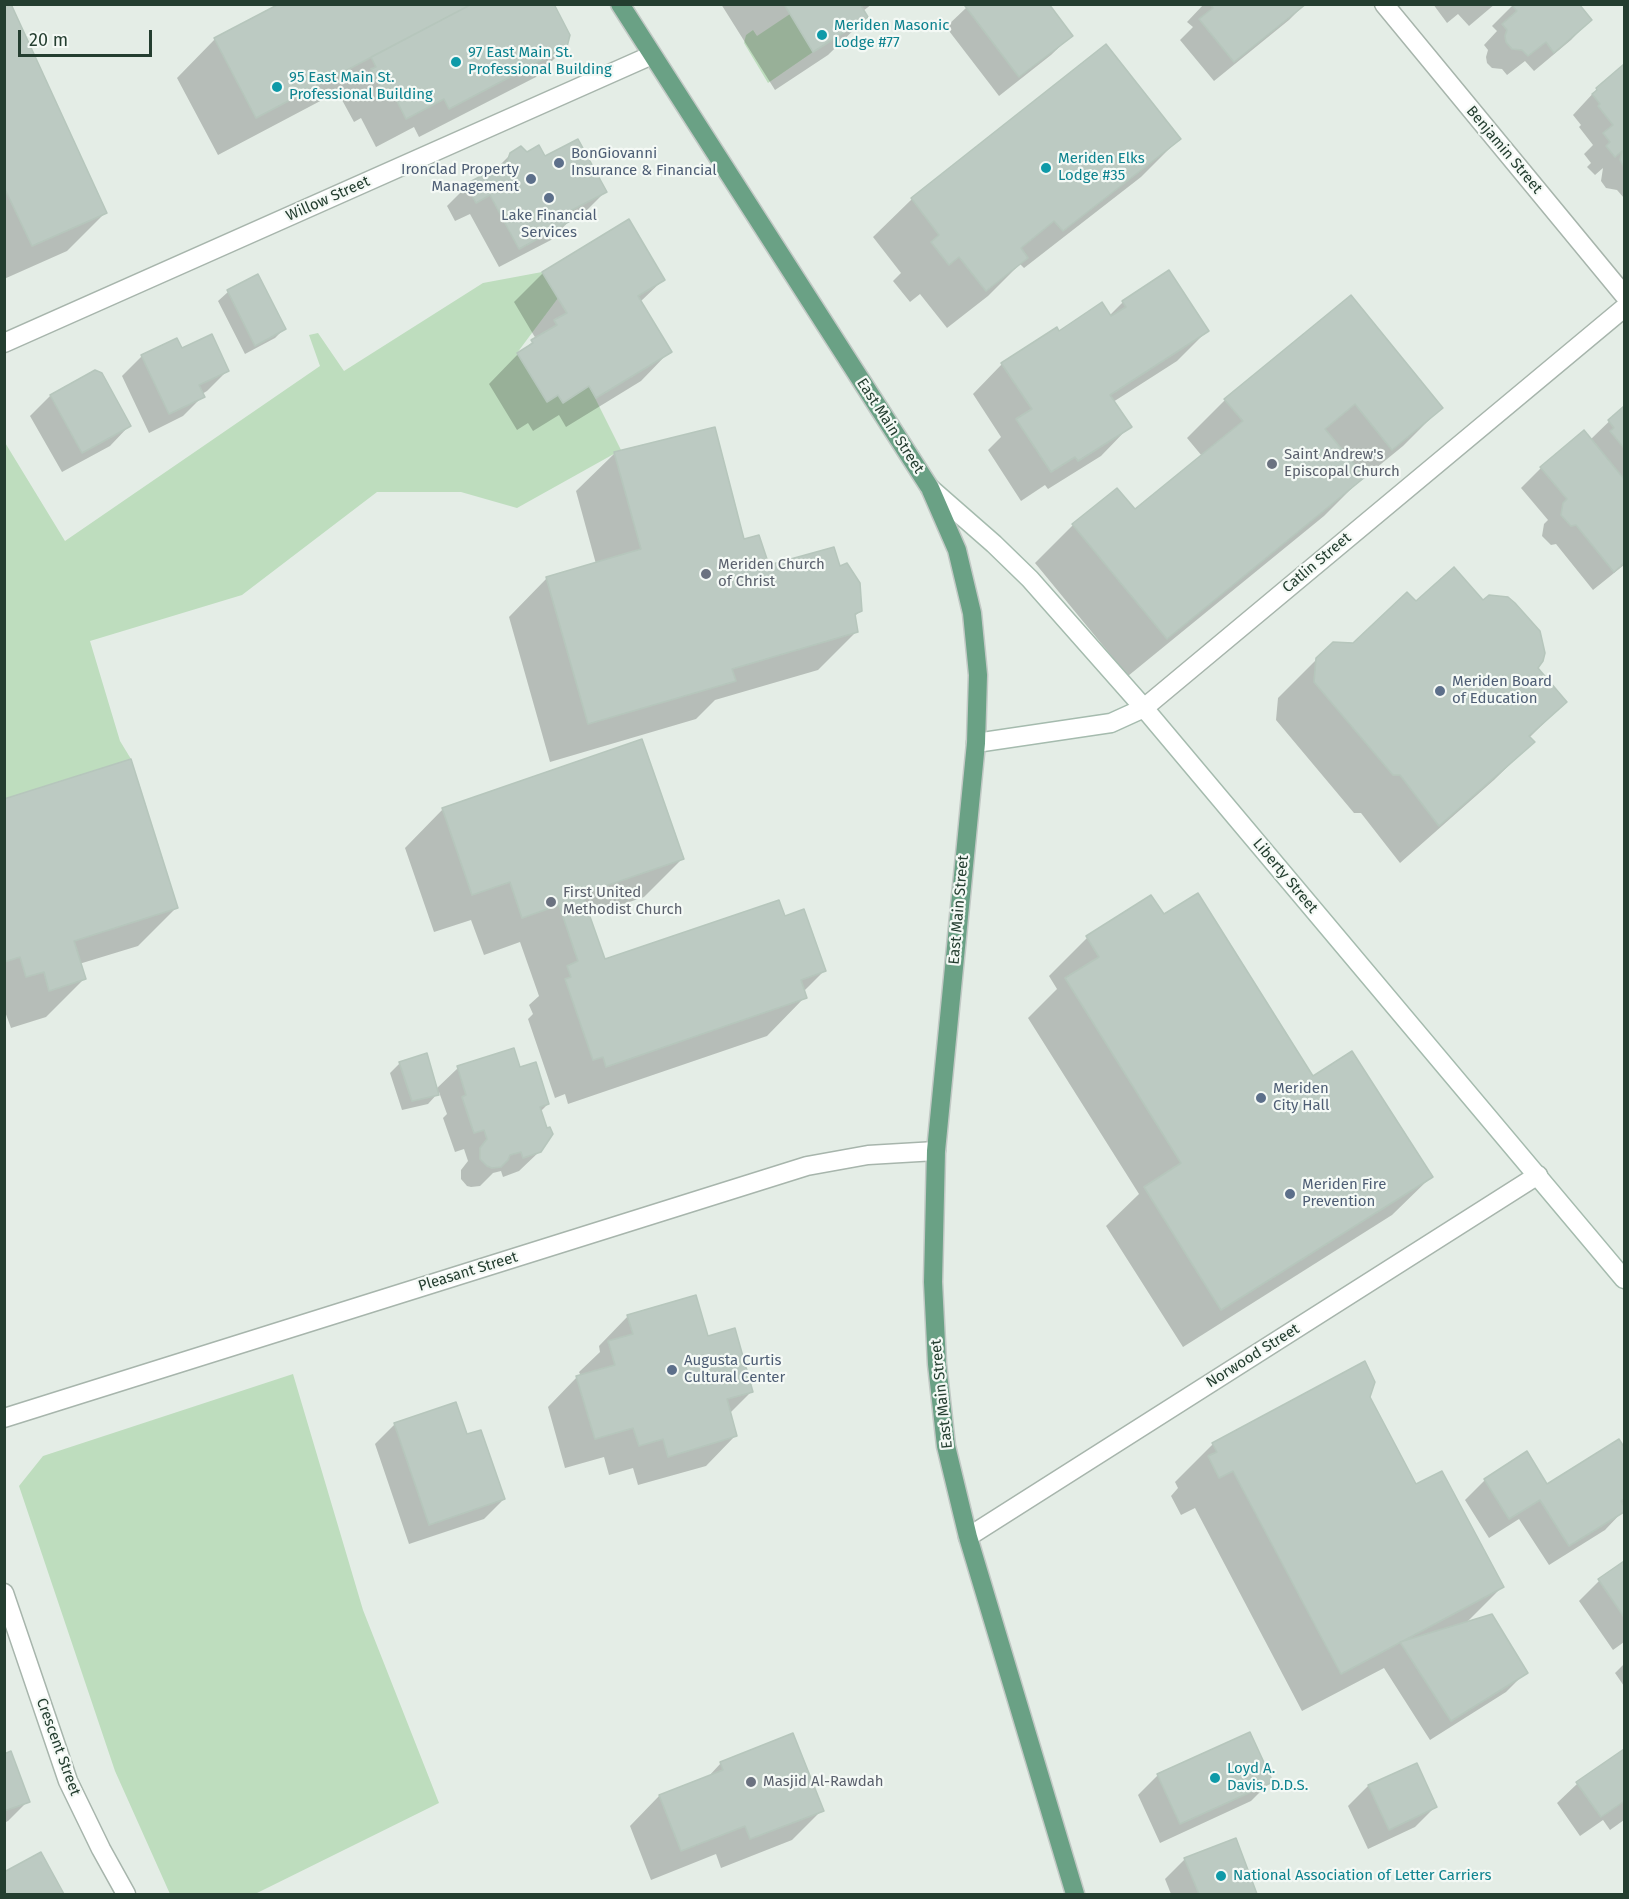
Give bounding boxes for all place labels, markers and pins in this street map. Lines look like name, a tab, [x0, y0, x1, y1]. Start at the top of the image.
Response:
place label: Meriden Masonic Lodge #77	[834, 17, 949, 52]
marker: Meriden Masonic Lodge #77	[815, 28, 829, 42]
place label: 97 East Main St. Professional Building	[468, 44, 612, 79]
marker: 97 East Main St. Professional Building	[449, 55, 463, 69]
place label: 95 East Main St. Professional Building	[289, 69, 433, 104]
marker: 95 East Main St. Professional Building	[270, 80, 284, 94]
place label: BonGiovanni Insurance & Financial	[571, 145, 717, 180]
place label: Meriden Elks Lodge #35	[1058, 150, 1145, 185]
marker: BonGiovanni Insurance & Financial	[552, 156, 566, 170]
place label: Ironclad Property Management	[401, 161, 519, 196]
marker: Meriden Elks Lodge #35	[1039, 161, 1053, 175]
marker: Ironclad Property Management	[524, 172, 538, 186]
marker: Lake Financial Services	[542, 191, 556, 205]
place label: Lake Financial Services	[501, 207, 597, 242]
place label: Saint Andrew's Episcopal Church	[1284, 446, 1400, 481]
marker: Saint Andrew's Episcopal Church	[1265, 457, 1279, 471]
place label: Meriden Church of Christ	[718, 556, 825, 591]
marker: Meriden Church of Christ	[699, 567, 713, 581]
place label: Meriden Board of Education	[1452, 673, 1552, 708]
marker: Meriden Board of Education	[1433, 684, 1447, 698]
place label: First United Methodist Church	[563, 884, 682, 919]
marker: First United Methodist Church	[544, 895, 558, 909]
place label: Meriden City Hall	[1273, 1080, 1329, 1115]
marker: Meriden City Hall	[1254, 1091, 1268, 1105]
place label: Meriden Fire Prevention	[1302, 1176, 1386, 1211]
marker: Meriden Fire Prevention	[1283, 1187, 1297, 1201]
place label: Augusta Curtis Cultural Center	[684, 1352, 785, 1387]
marker: Augusta Curtis Cultural Center	[665, 1363, 679, 1377]
place label: Loyd A. Davis, D.D.S.	[1227, 1760, 1308, 1795]
marker: Loyd A. Davis, D.D.S.	[1208, 1771, 1222, 1785]
place label: Masjid Al-Rawdah	[763, 1773, 884, 1791]
marker: Masjid Al-Rawdah	[744, 1775, 758, 1789]
place label: National Association of Letter Carriers	[1233, 1867, 1491, 1885]
marker: National Association of Letter Carriers	[1214, 1869, 1228, 1883]

